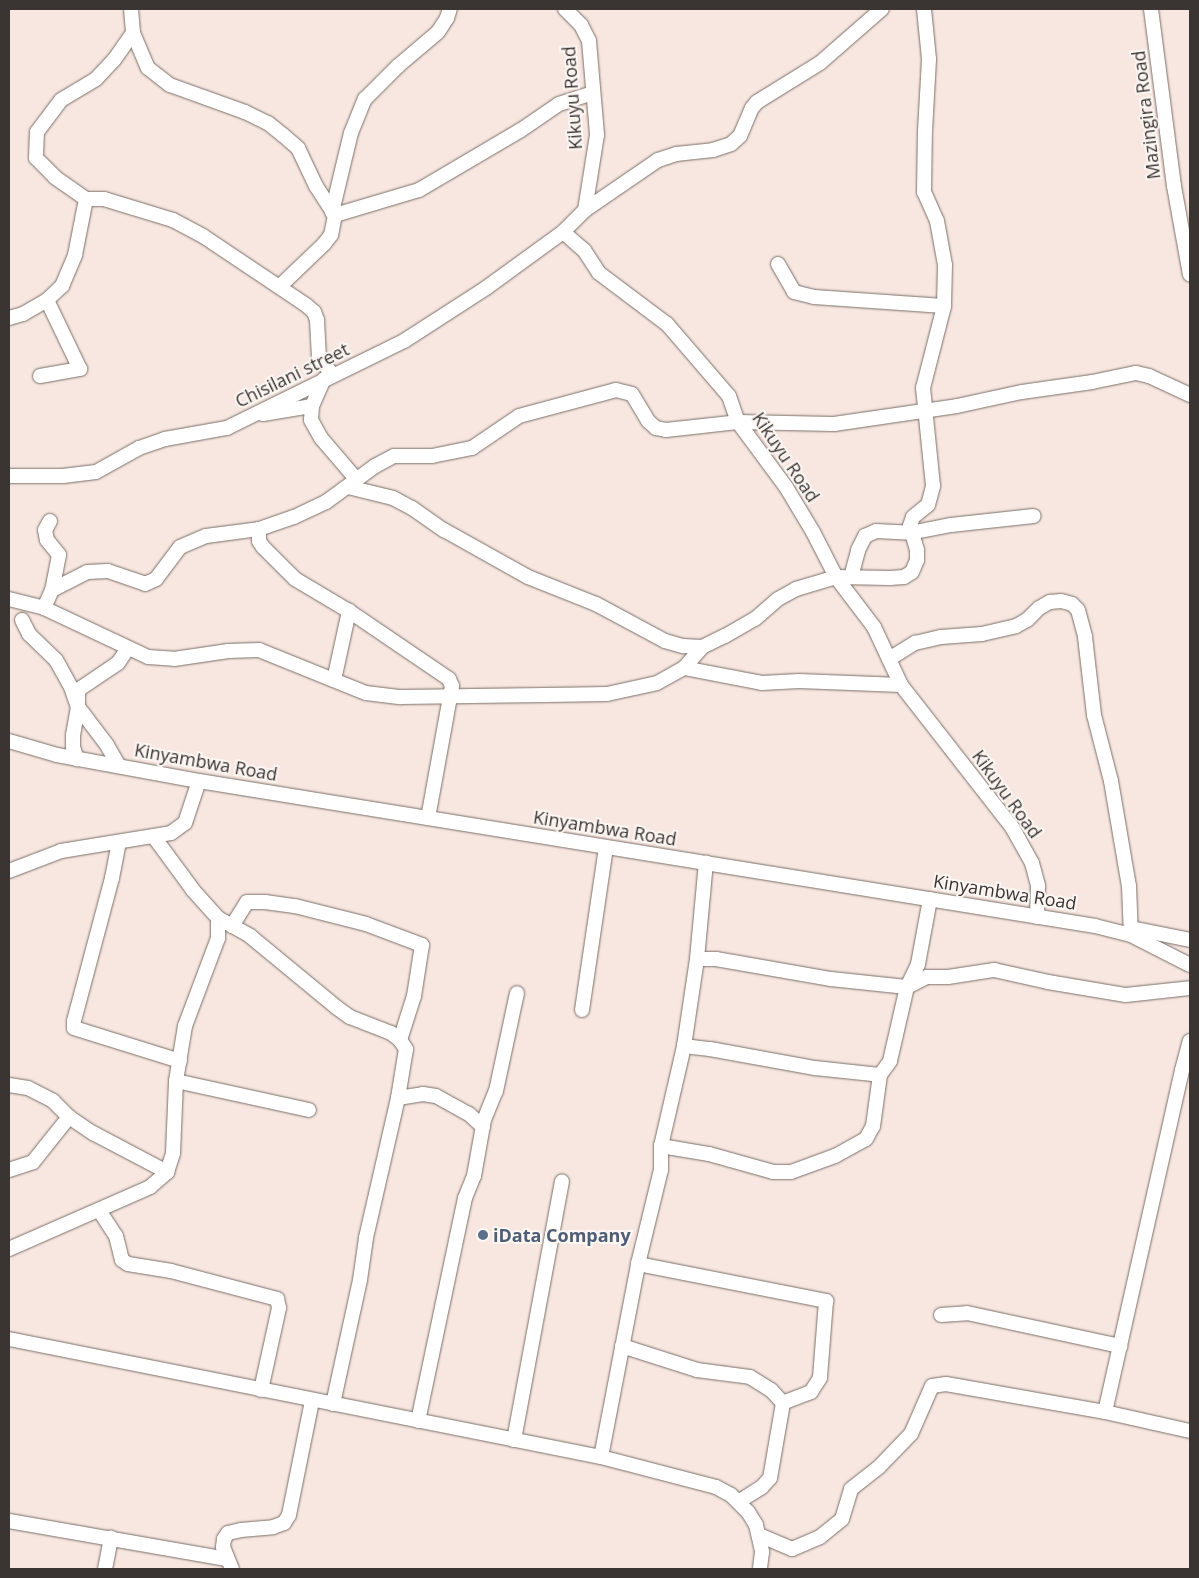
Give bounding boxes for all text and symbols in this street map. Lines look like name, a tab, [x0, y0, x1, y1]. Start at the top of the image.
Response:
street label: Kikuyu Road	[558, 45, 586, 151]
street label: Mazingira Road	[1127, 49, 1165, 181]
street label: Chisilani street	[232, 338, 352, 412]
street label: Kikuyu Road	[748, 408, 824, 506]
street label: Kinyambwa Road	[133, 739, 279, 785]
street label: Kikuyu Road	[968, 746, 1046, 842]
street label: Kinyambwa Road	[532, 806, 678, 850]
street label: Kinyambwa Road	[932, 870, 1078, 914]
place label: iData Company	[493, 1224, 631, 1246]
marker: iData Company	[477, 1229, 489, 1241]

